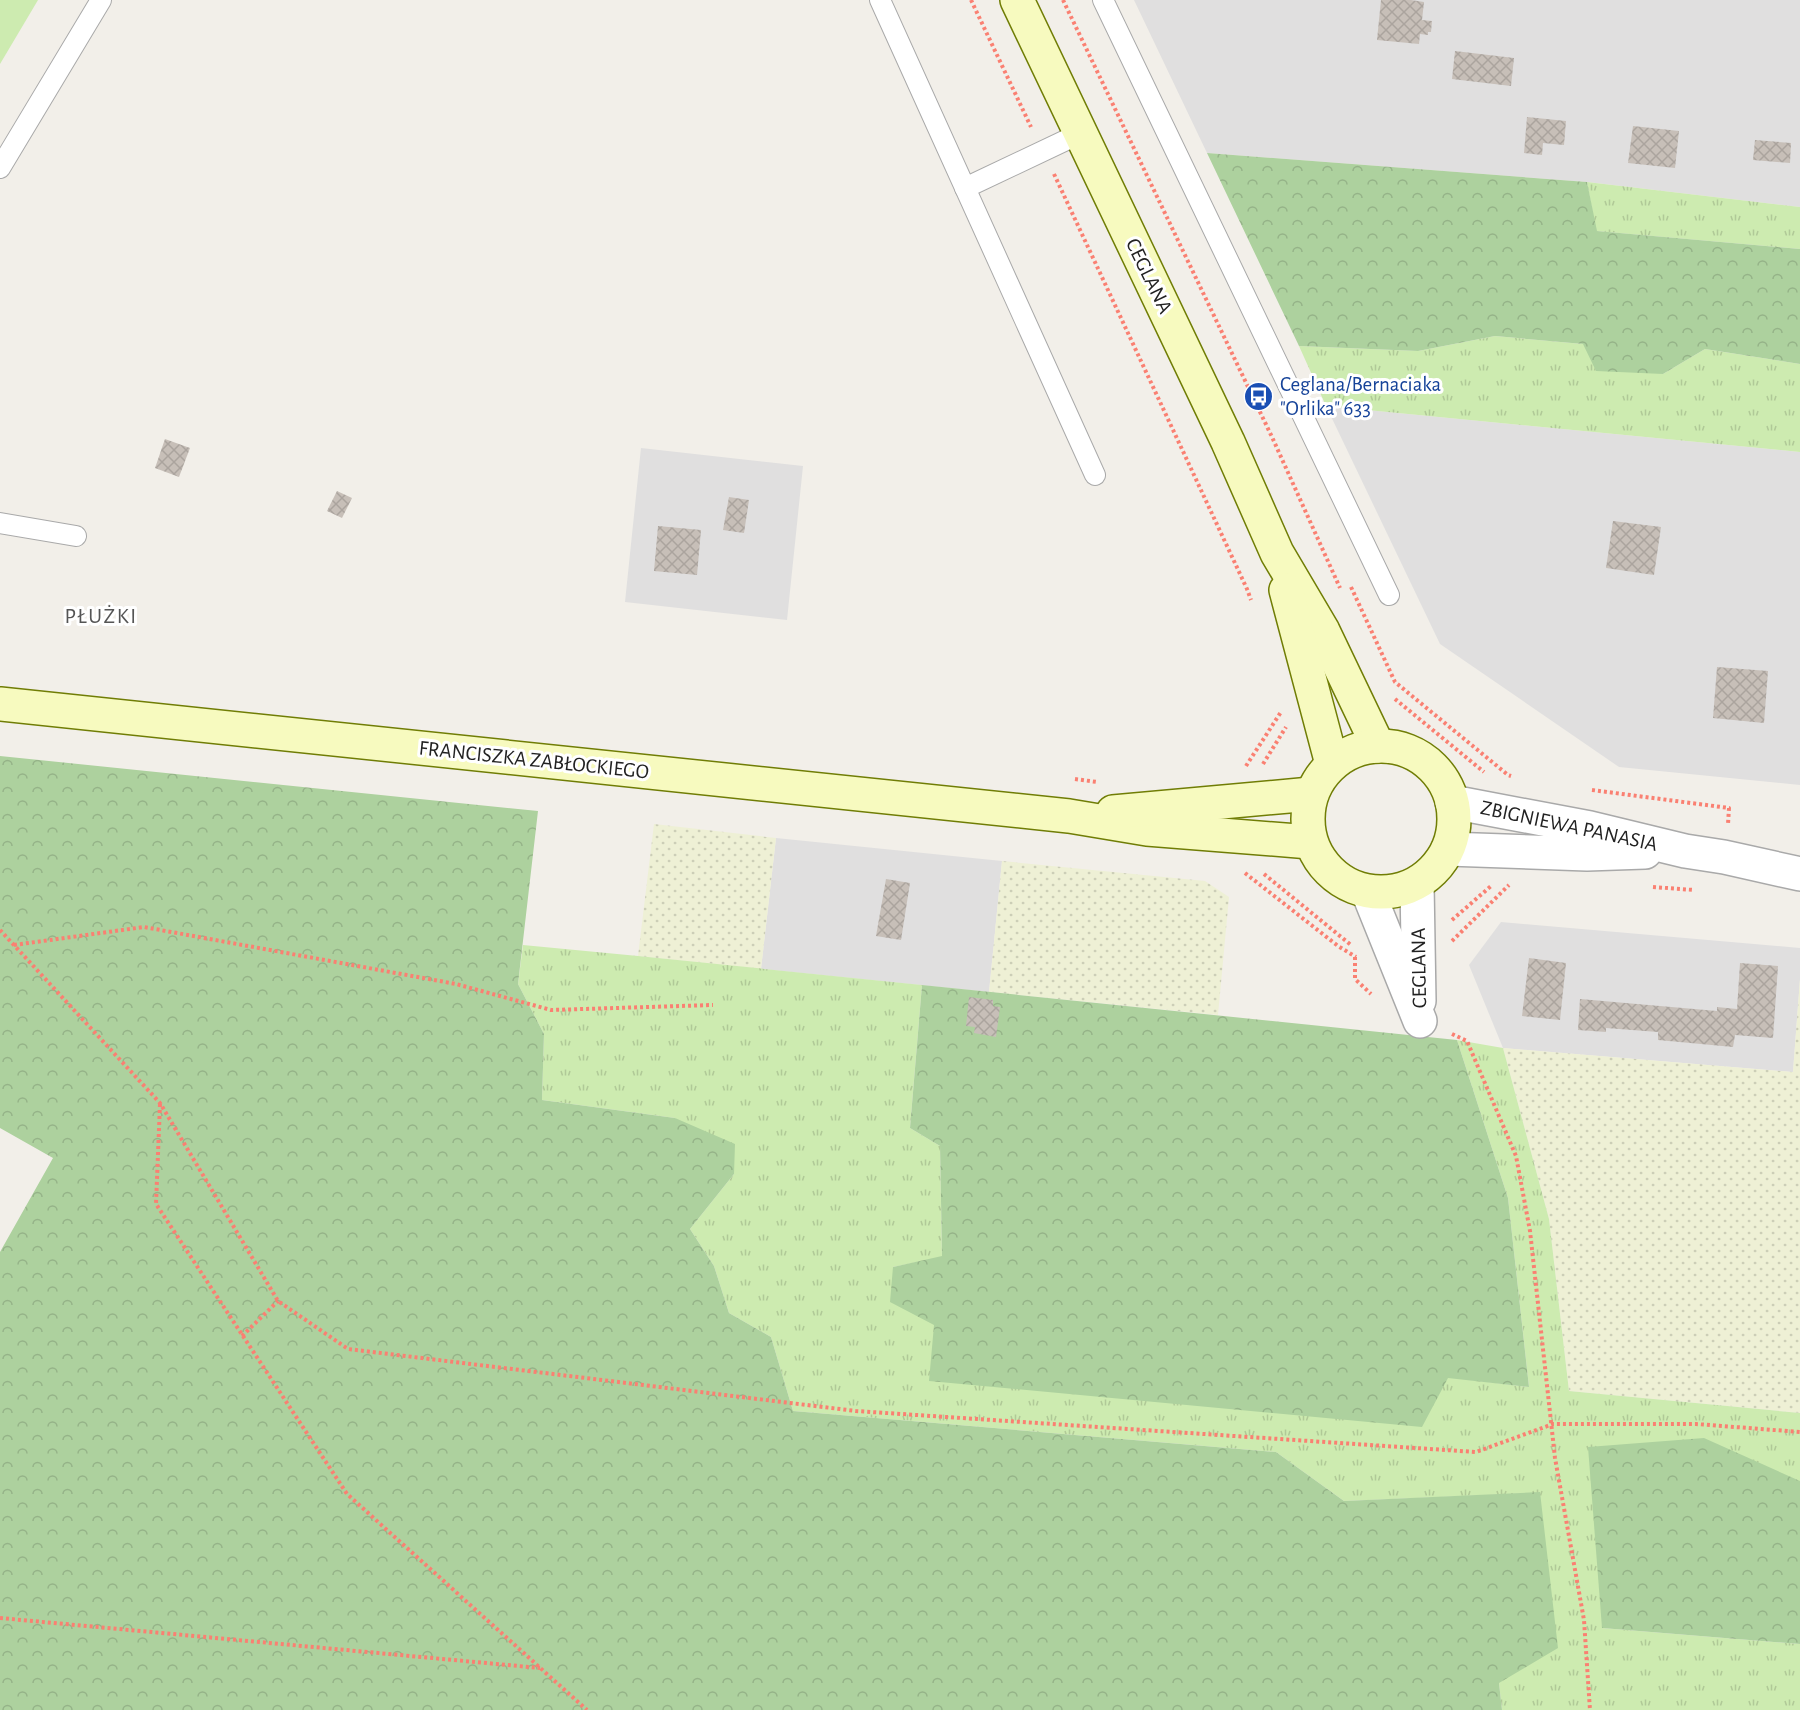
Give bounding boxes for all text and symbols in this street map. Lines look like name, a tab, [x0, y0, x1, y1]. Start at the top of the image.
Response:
street label: CEGLANA	[1122, 235, 1176, 317]
place label: Ceglana/Bernaciaka "Orlika" 633	[1280, 374, 1442, 419]
bus stop icon: Ceglana/Bernaciaka "Orlika" 633	[1243, 380, 1275, 412]
district label: PŁUŻKI	[64, 605, 138, 627]
street label: FRANCISZKA ZABŁOCKIEGO	[418, 737, 650, 783]
street label: ZBIGNIEWA PANASIA	[1479, 797, 1659, 855]
street label: CEGLANA	[1408, 927, 1430, 1009]

